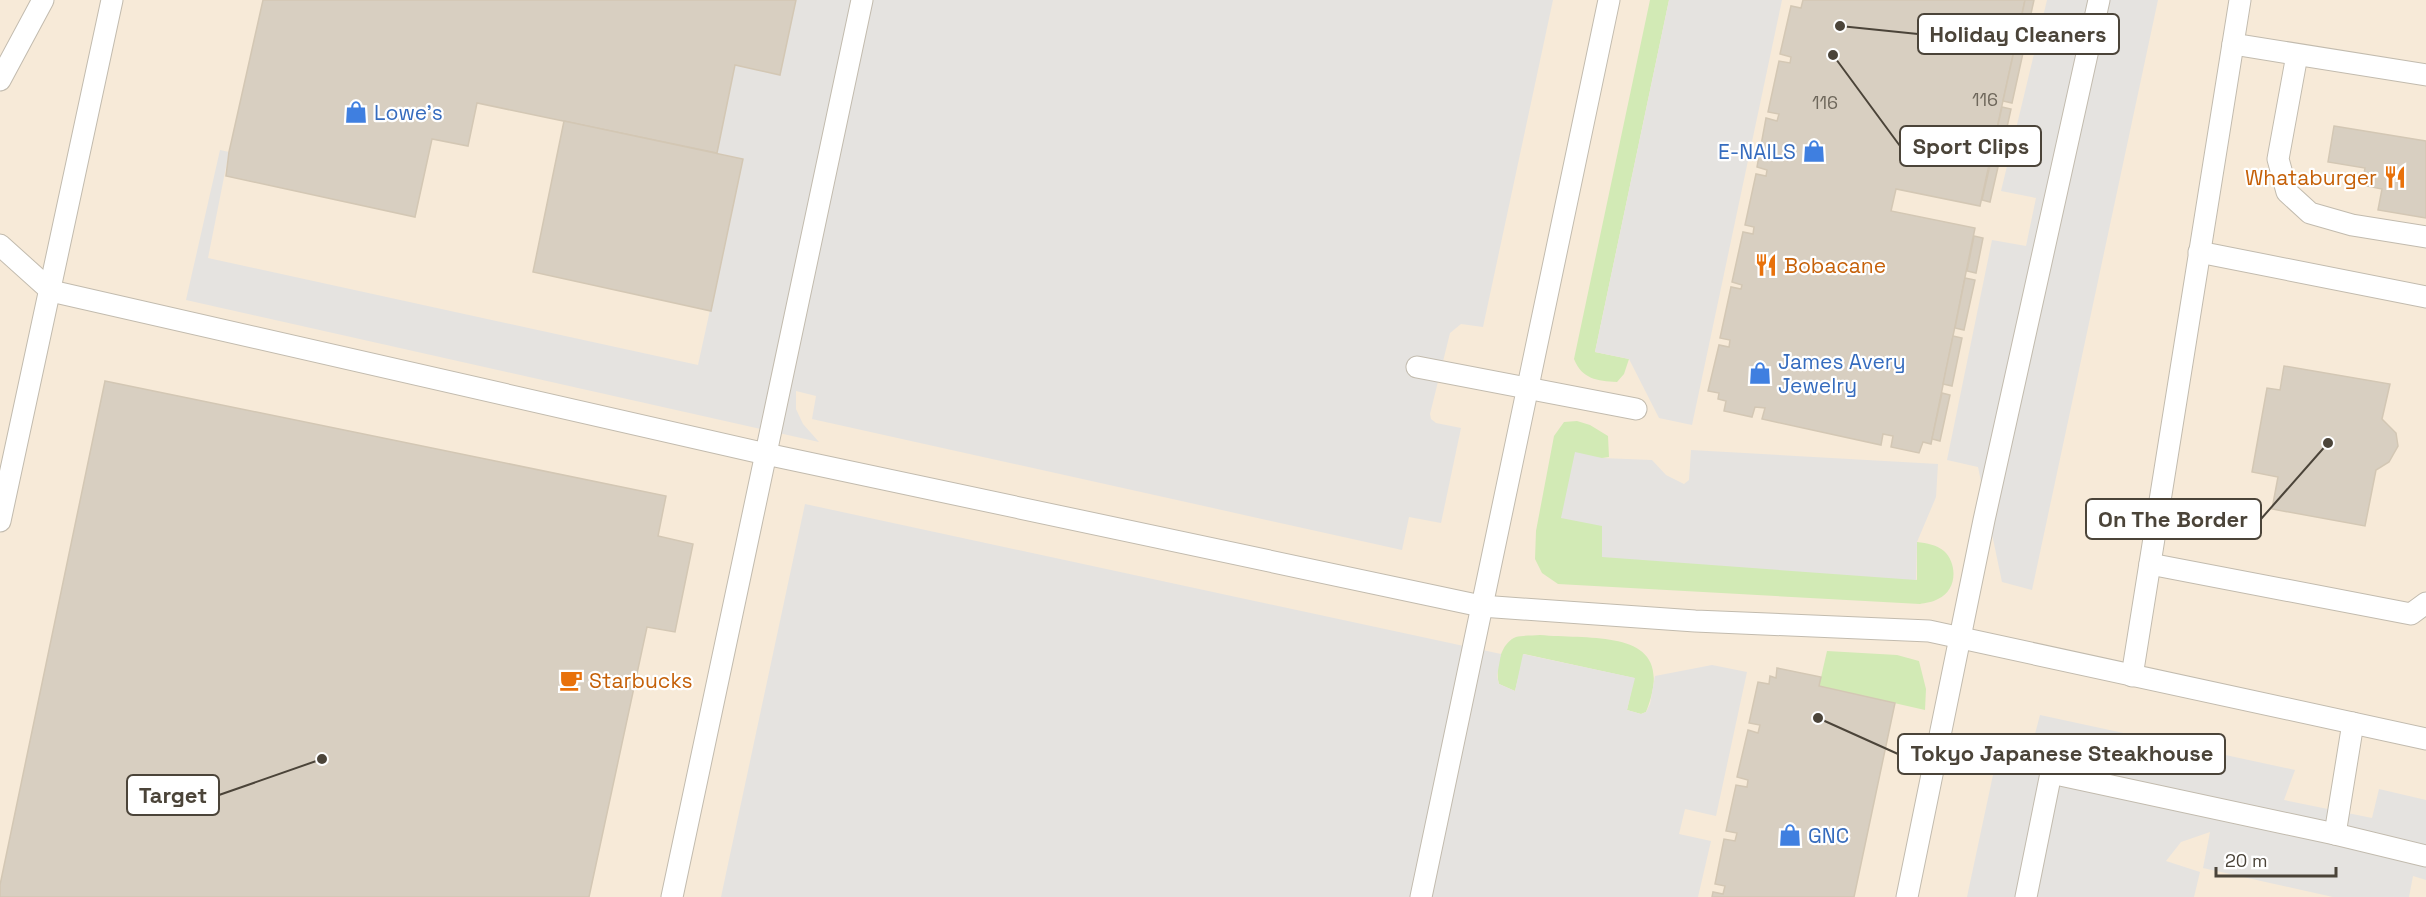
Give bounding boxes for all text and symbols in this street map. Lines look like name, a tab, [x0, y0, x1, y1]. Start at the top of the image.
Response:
callout: Holiday Cleaners	[1918, 14, 2119, 54]
text: Holiday Cleaners	[1930, 20, 2106, 48]
house number: 116	[1972, 88, 1998, 111]
house number: 116	[1812, 91, 1838, 114]
shop icon: Lowe's	[343, 99, 369, 125]
place label: Lowe's	[374, 99, 443, 126]
callout: Sport Clips	[1900, 126, 2041, 166]
text: Sport Clips	[1913, 132, 2029, 160]
place label: E-NAILS	[1718, 138, 1796, 165]
shop icon: E-NAILS	[1801, 138, 1827, 164]
place label: Whataburger	[2245, 164, 2377, 191]
restaurant icon: Whataburger	[2382, 164, 2408, 190]
restaurant icon: Bobacane	[1753, 252, 1779, 278]
place label: Bobacane	[1784, 252, 1886, 279]
place label: James Avery Jewelry	[1778, 348, 1906, 399]
shop icon: James Avery Jewelry	[1747, 360, 1773, 386]
callout: On The Border	[2086, 499, 2261, 539]
text: On The Border	[2098, 505, 2248, 533]
cafe icon: Starbucks	[558, 667, 584, 693]
place label: Starbucks	[589, 667, 693, 694]
callout: Tokyo Japanese Steakhouse	[1898, 734, 2225, 774]
text: Tokyo Japanese Steakhouse	[1910, 739, 2214, 767]
callout: Target	[127, 775, 219, 815]
text: Target	[139, 781, 207, 809]
shop icon: GNC	[1777, 822, 1803, 848]
place label: GNC	[1808, 822, 1849, 849]
scale bar	[2216, 840, 2336, 878]
text: 20 m	[2225, 849, 2268, 872]

